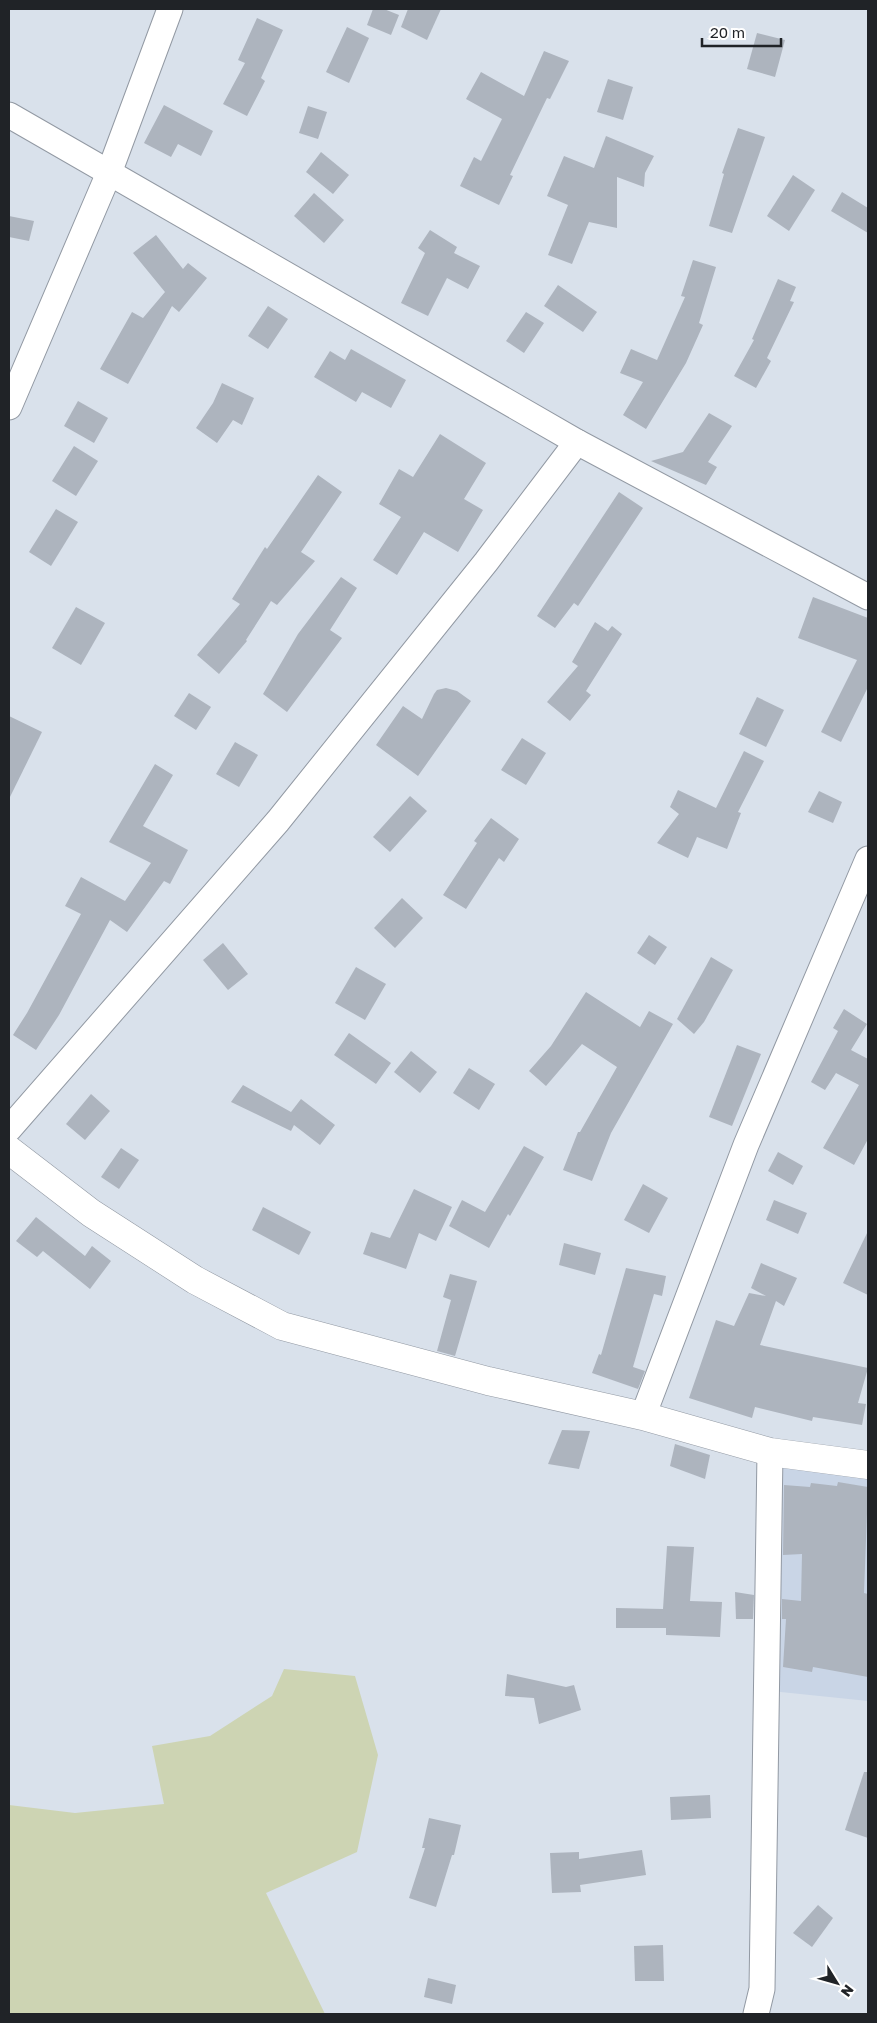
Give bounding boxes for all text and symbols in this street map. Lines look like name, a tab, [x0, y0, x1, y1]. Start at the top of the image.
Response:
scale bar	[702, 15, 781, 47]
text: 20 m	[710, 23, 745, 41]
north arrow	[812, 1958, 862, 2008]
text: N	[838, 1982, 858, 2000]

